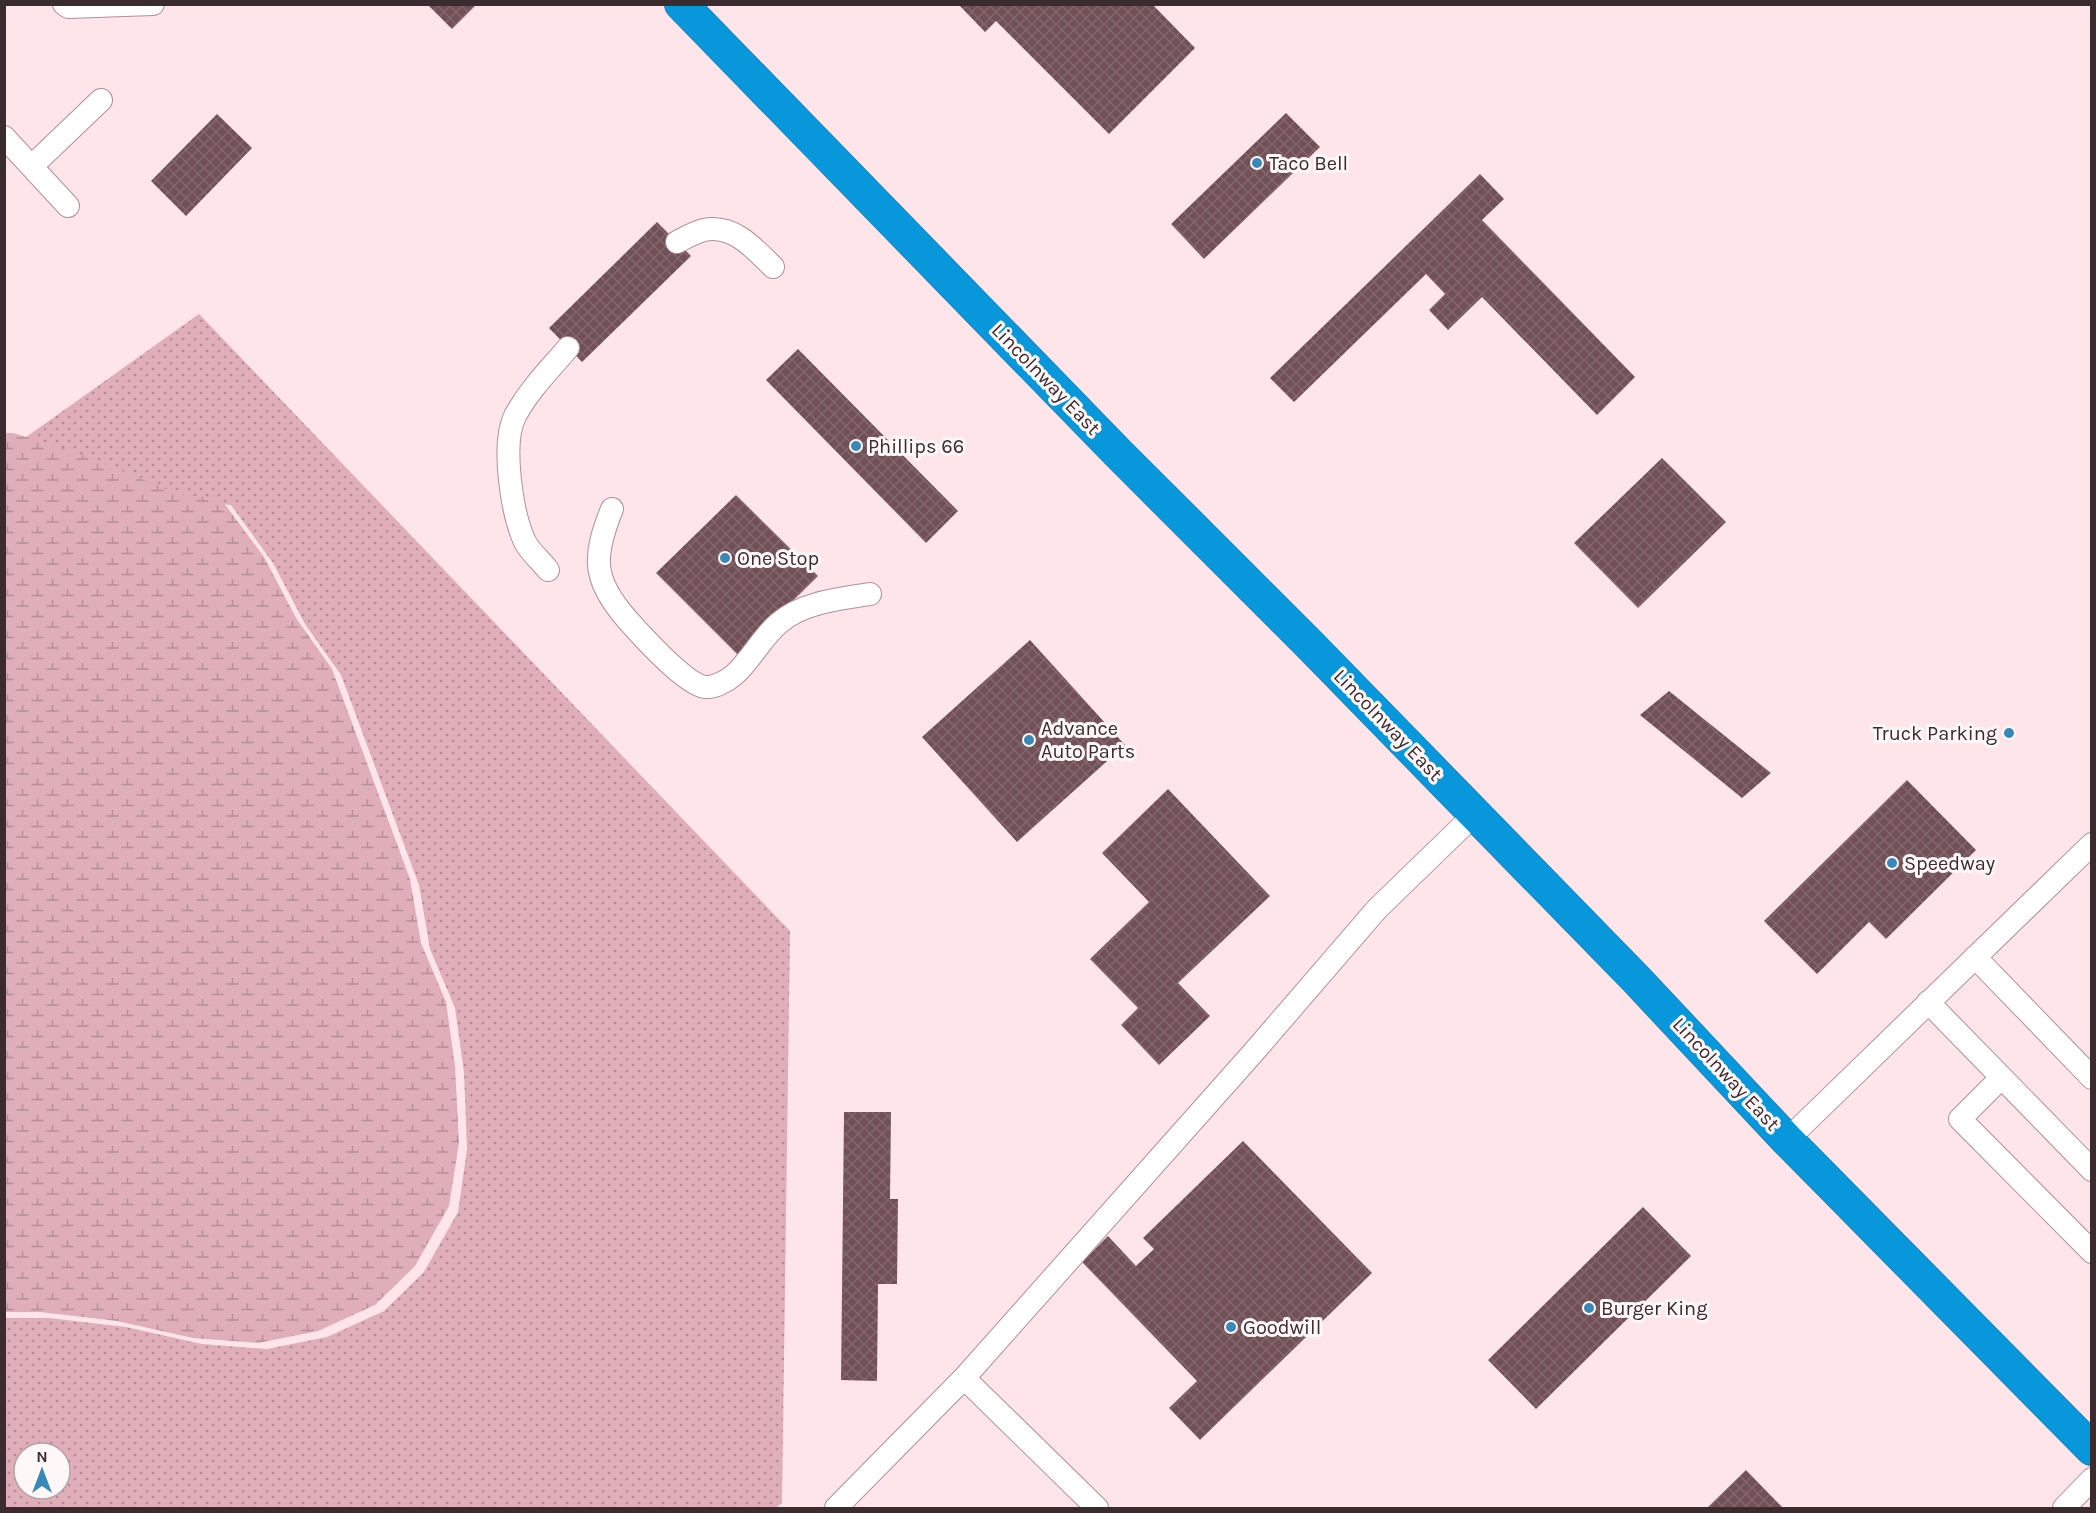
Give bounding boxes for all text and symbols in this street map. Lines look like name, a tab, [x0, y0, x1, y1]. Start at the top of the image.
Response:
place label: Taco Bell	[1269, 152, 1348, 175]
marker: Taco Bell	[1250, 156, 1264, 170]
street label: Lincolnway East	[987, 318, 1105, 440]
place label: Phillips 66	[868, 435, 964, 458]
marker: Phillips 66	[849, 439, 863, 453]
place label: One Stop	[737, 547, 819, 570]
marker: One Stop	[718, 551, 732, 565]
street label: Lincolnway East	[1329, 664, 1447, 786]
place label: Advance Auto Parts	[1041, 717, 1135, 763]
place label: Truck Parking	[1873, 722, 1997, 745]
marker: Truck Parking	[2002, 726, 2016, 740]
marker: Advance Auto Parts	[1022, 733, 1036, 747]
place label: Speedway	[1904, 852, 1995, 875]
marker: Speedway	[1885, 856, 1899, 870]
street label: Lincolnway East	[1668, 1013, 1785, 1136]
place label: Burger King	[1601, 1297, 1707, 1320]
marker: Burger King	[1582, 1301, 1596, 1315]
place label: Goodwill	[1243, 1316, 1321, 1339]
marker: Goodwill	[1224, 1320, 1238, 1334]
north arrow	[12, 1441, 72, 1501]
text: N	[36, 1447, 48, 1466]

